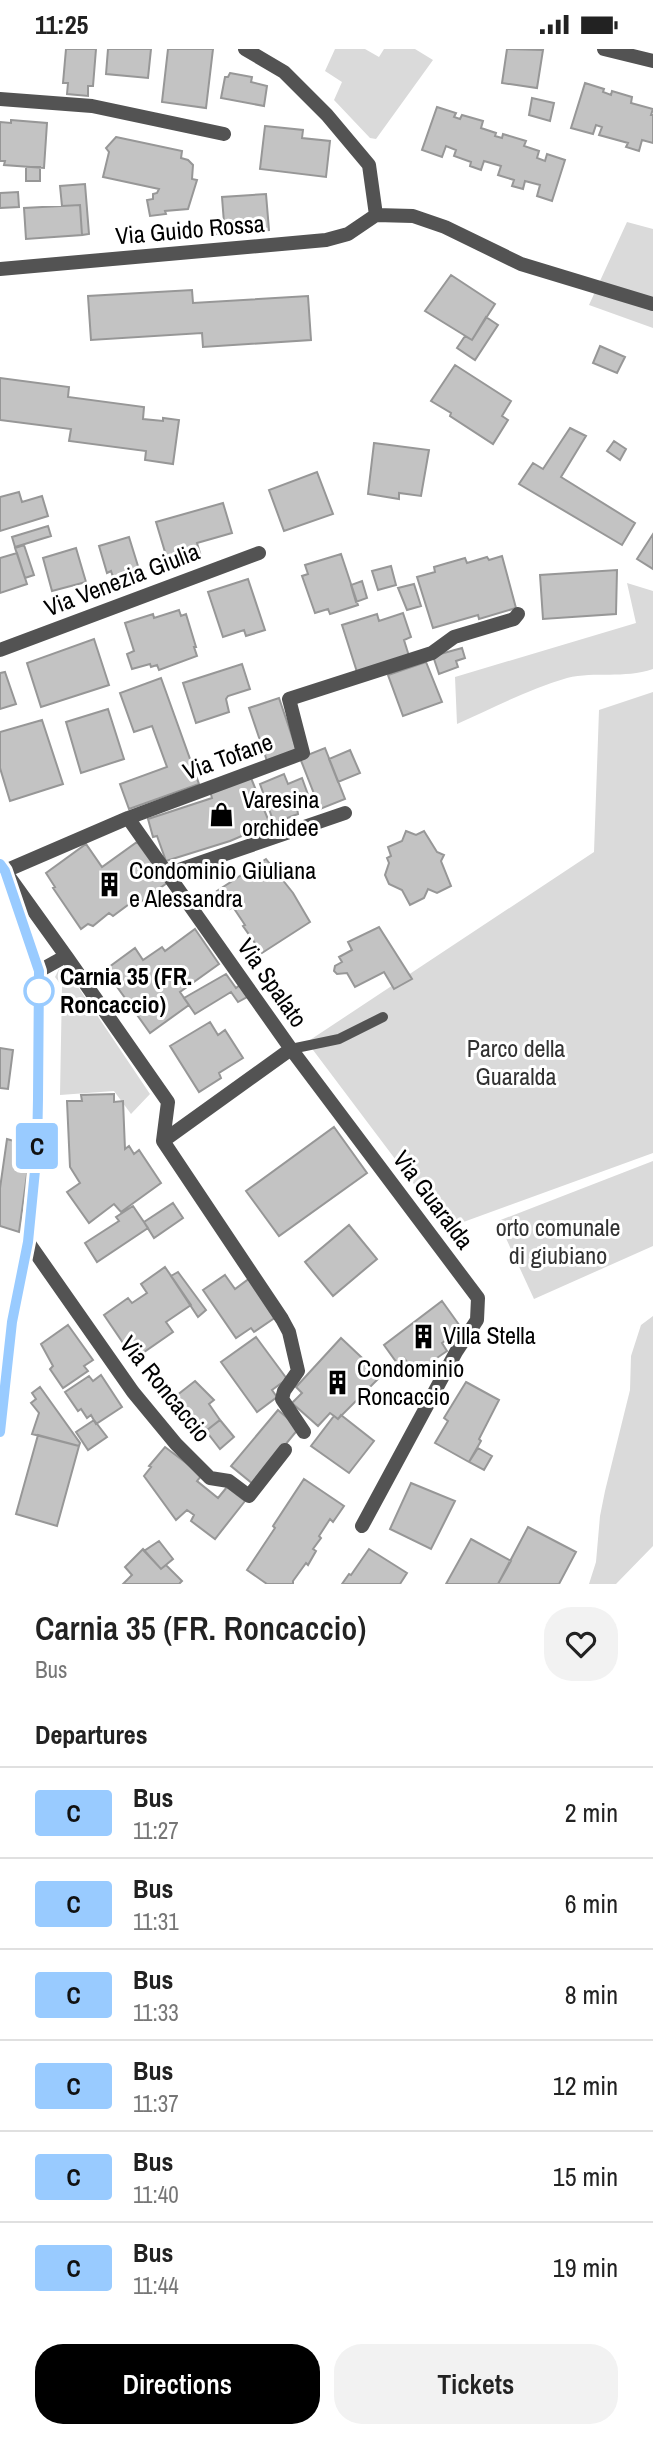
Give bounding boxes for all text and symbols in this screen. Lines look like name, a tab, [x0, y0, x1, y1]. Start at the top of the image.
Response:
text: 11:25	[35, 7, 88, 42]
street label: Via Guido Rossa	[114, 207, 266, 251]
street label: Via Venezia Giulia	[39, 535, 204, 623]
street label: Via Tofane	[178, 725, 277, 787]
place label: Varesina orchidee	[242, 783, 319, 843]
shop icon: Varesina orchidee	[208, 800, 236, 828]
place label: Condominio Giuliana e Alessandra	[129, 854, 316, 914]
building icon: Condominio Giuliana e Alessandra	[95, 871, 123, 899]
street label: Via Spalato	[231, 932, 315, 1033]
place label: Carnia 35 (FR. Roncaccio)	[60, 960, 192, 1020]
marker: Carnia 35 (FR. Roncaccio)	[24, 976, 54, 1006]
park label: Parco della Guaralda	[467, 1032, 565, 1092]
line badge: C	[14, 1123, 60, 1169]
text: C	[30, 1130, 44, 1162]
street label: Via Guaralda	[386, 1144, 481, 1255]
park label: orto comunale di giubiano	[496, 1211, 620, 1271]
place label: Villa Stella	[443, 1319, 536, 1351]
building icon: Villa Stella	[409, 1322, 437, 1350]
street label: Via Roncaccio	[113, 1329, 218, 1448]
place label: Condominio Roncaccio	[357, 1352, 464, 1412]
building icon: Condominio Roncaccio	[323, 1369, 351, 1397]
text: Carnia 35 (FR. Roncaccio)	[35, 1606, 366, 1650]
button: heart	[544, 1607, 618, 1681]
text: Bus	[35, 1654, 68, 1685]
text: Departures	[35, 1717, 148, 1752]
text: Bus	[133, 1780, 173, 1815]
text: 2 min	[565, 1795, 618, 1830]
text: C	[66, 1797, 81, 1829]
text: 11:27	[133, 1815, 179, 1846]
text: Bus	[133, 1871, 173, 1906]
text: 6 min	[565, 1886, 618, 1921]
text: C	[66, 1888, 81, 1920]
text: 11:31	[133, 1906, 179, 1937]
text: Bus	[133, 1962, 173, 1997]
text: 8 min	[565, 1977, 618, 2012]
text: C	[66, 1979, 81, 2011]
text: 11:33	[133, 1997, 179, 2028]
text: Bus	[133, 2053, 173, 2088]
text: 12 min	[553, 2068, 618, 2103]
text: C	[66, 2070, 81, 2102]
text: 11:37	[133, 2088, 179, 2119]
text: Bus	[133, 2144, 173, 2179]
text: 15 min	[553, 2159, 618, 2194]
text: C	[66, 2161, 81, 2193]
text: 11:40	[133, 2179, 179, 2210]
text: Bus	[133, 2235, 173, 2270]
text: 19 min	[553, 2250, 618, 2285]
text: C	[66, 2252, 81, 2284]
text: 11:44	[133, 2270, 179, 2301]
button: Directions	[35, 2344, 320, 2424]
button: Tickets	[334, 2344, 618, 2424]

